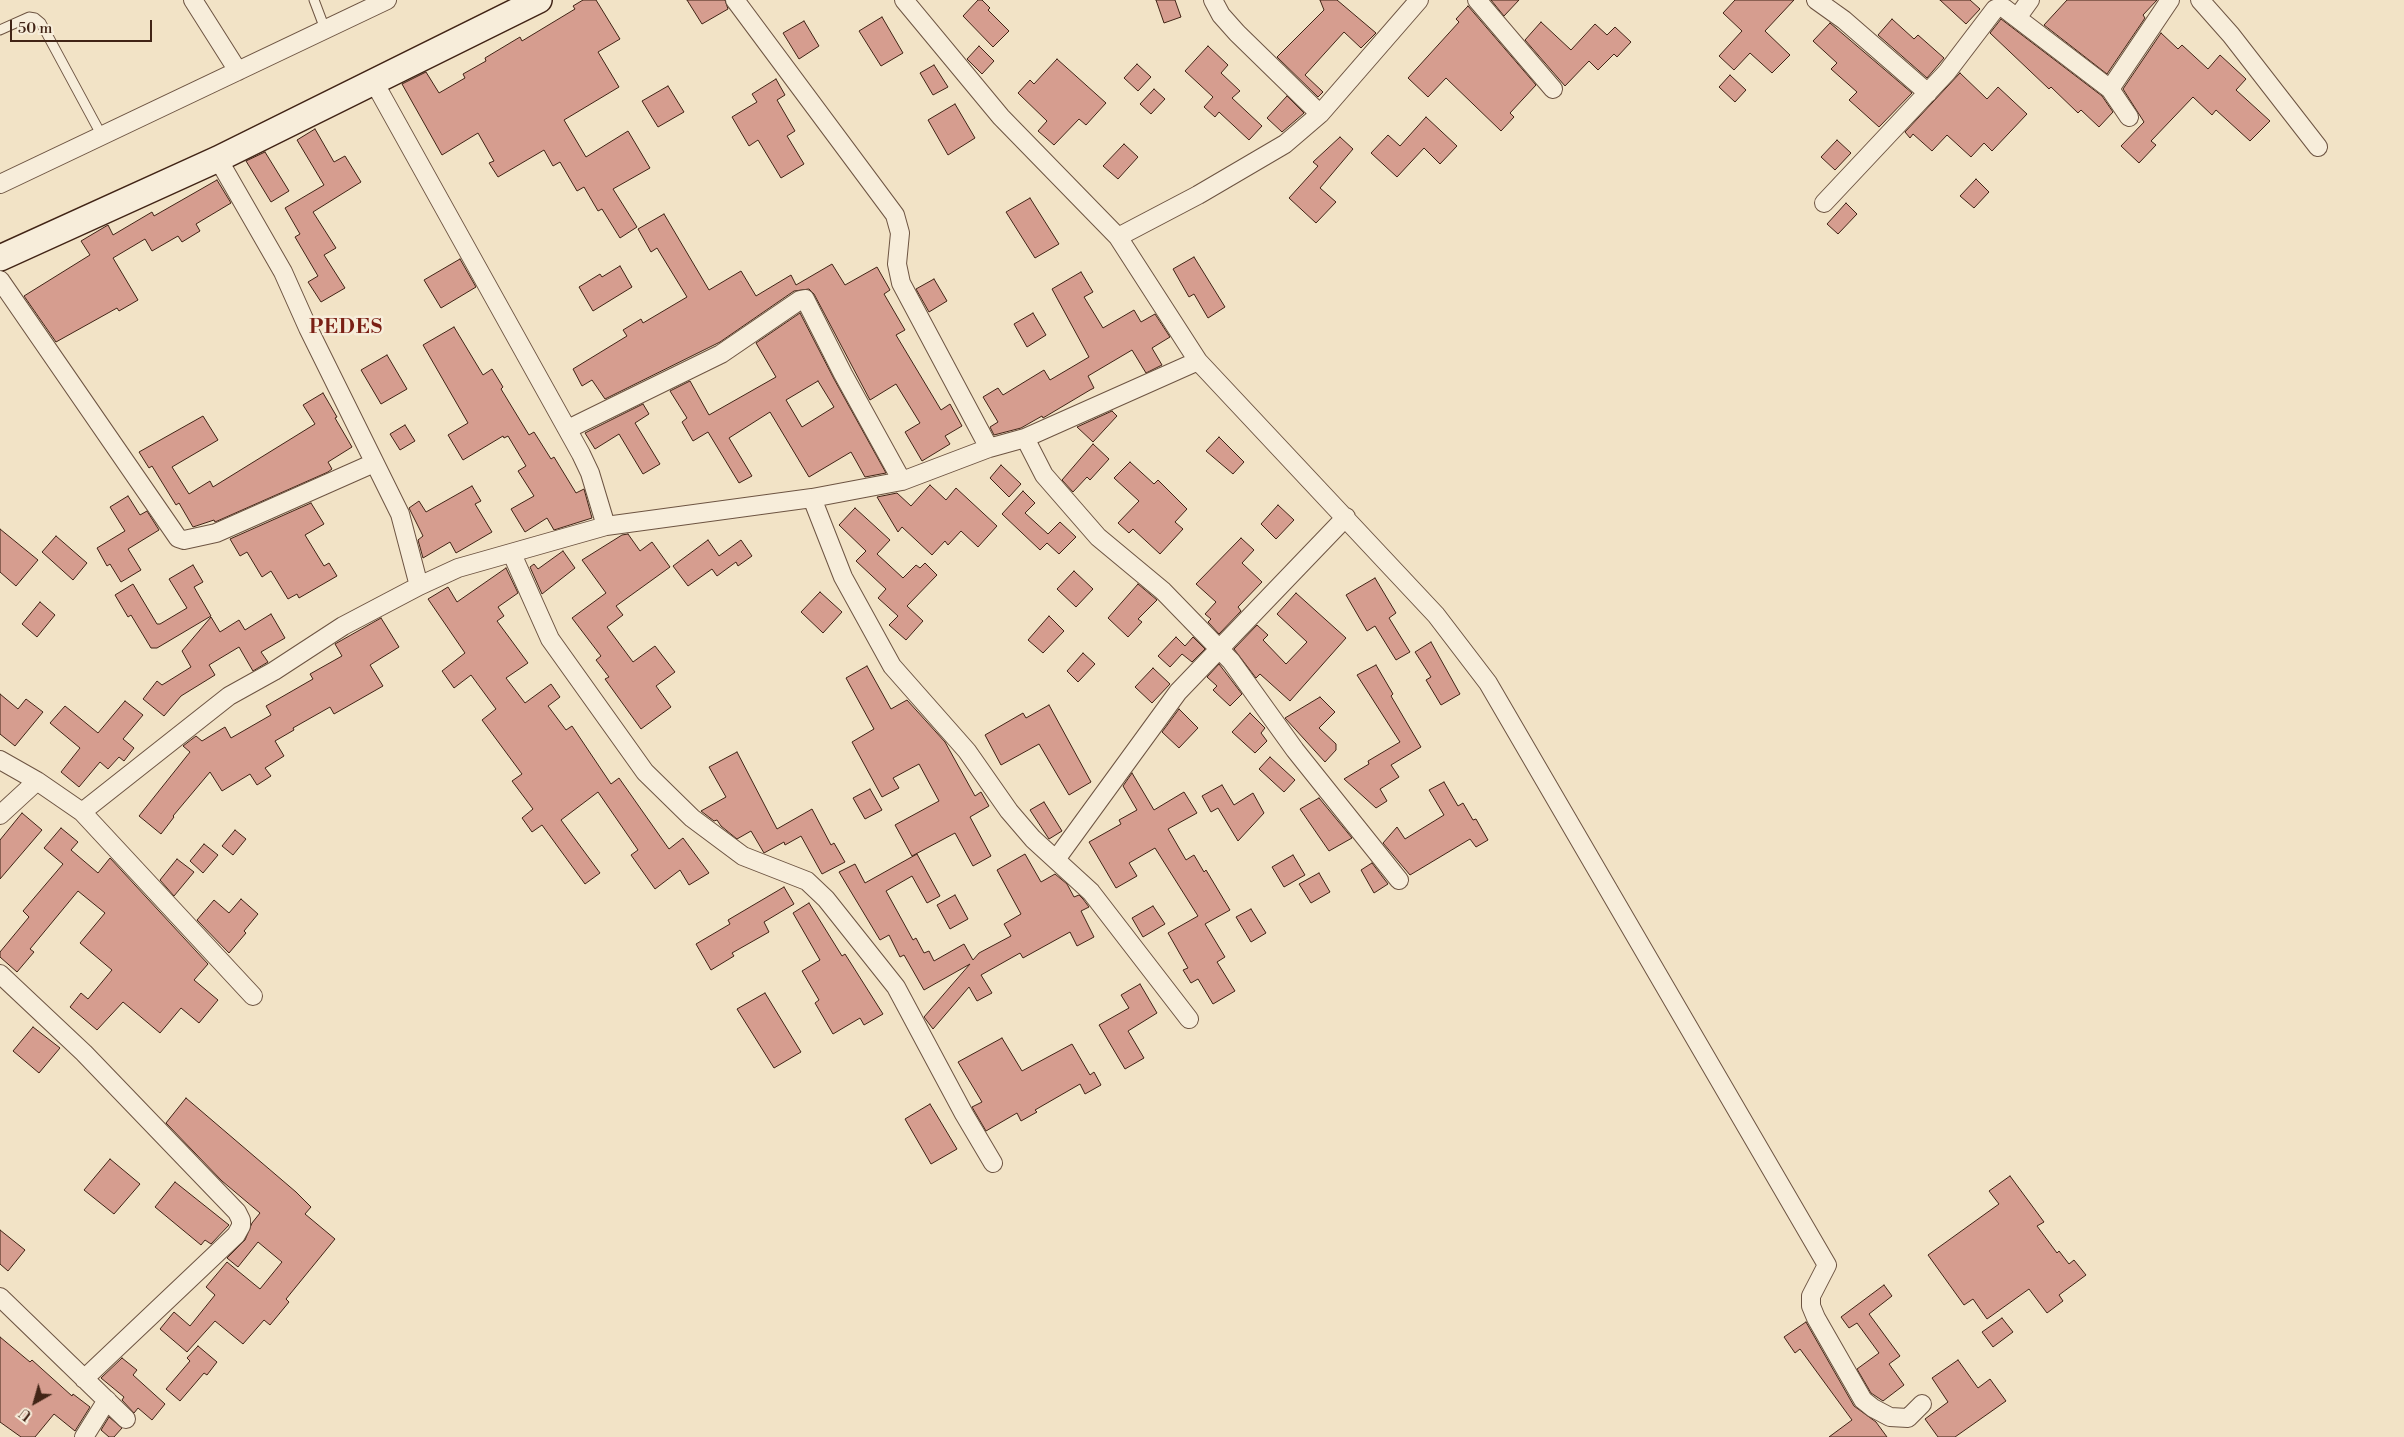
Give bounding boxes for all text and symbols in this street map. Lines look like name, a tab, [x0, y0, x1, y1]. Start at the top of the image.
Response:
scale bar	[12, 10, 155, 42]
text: 50 m	[18, 19, 52, 38]
district label: PEDES	[308, 316, 384, 340]
north arrow	[10, 1377, 60, 1427]
text: U	[16, 1403, 36, 1424]

